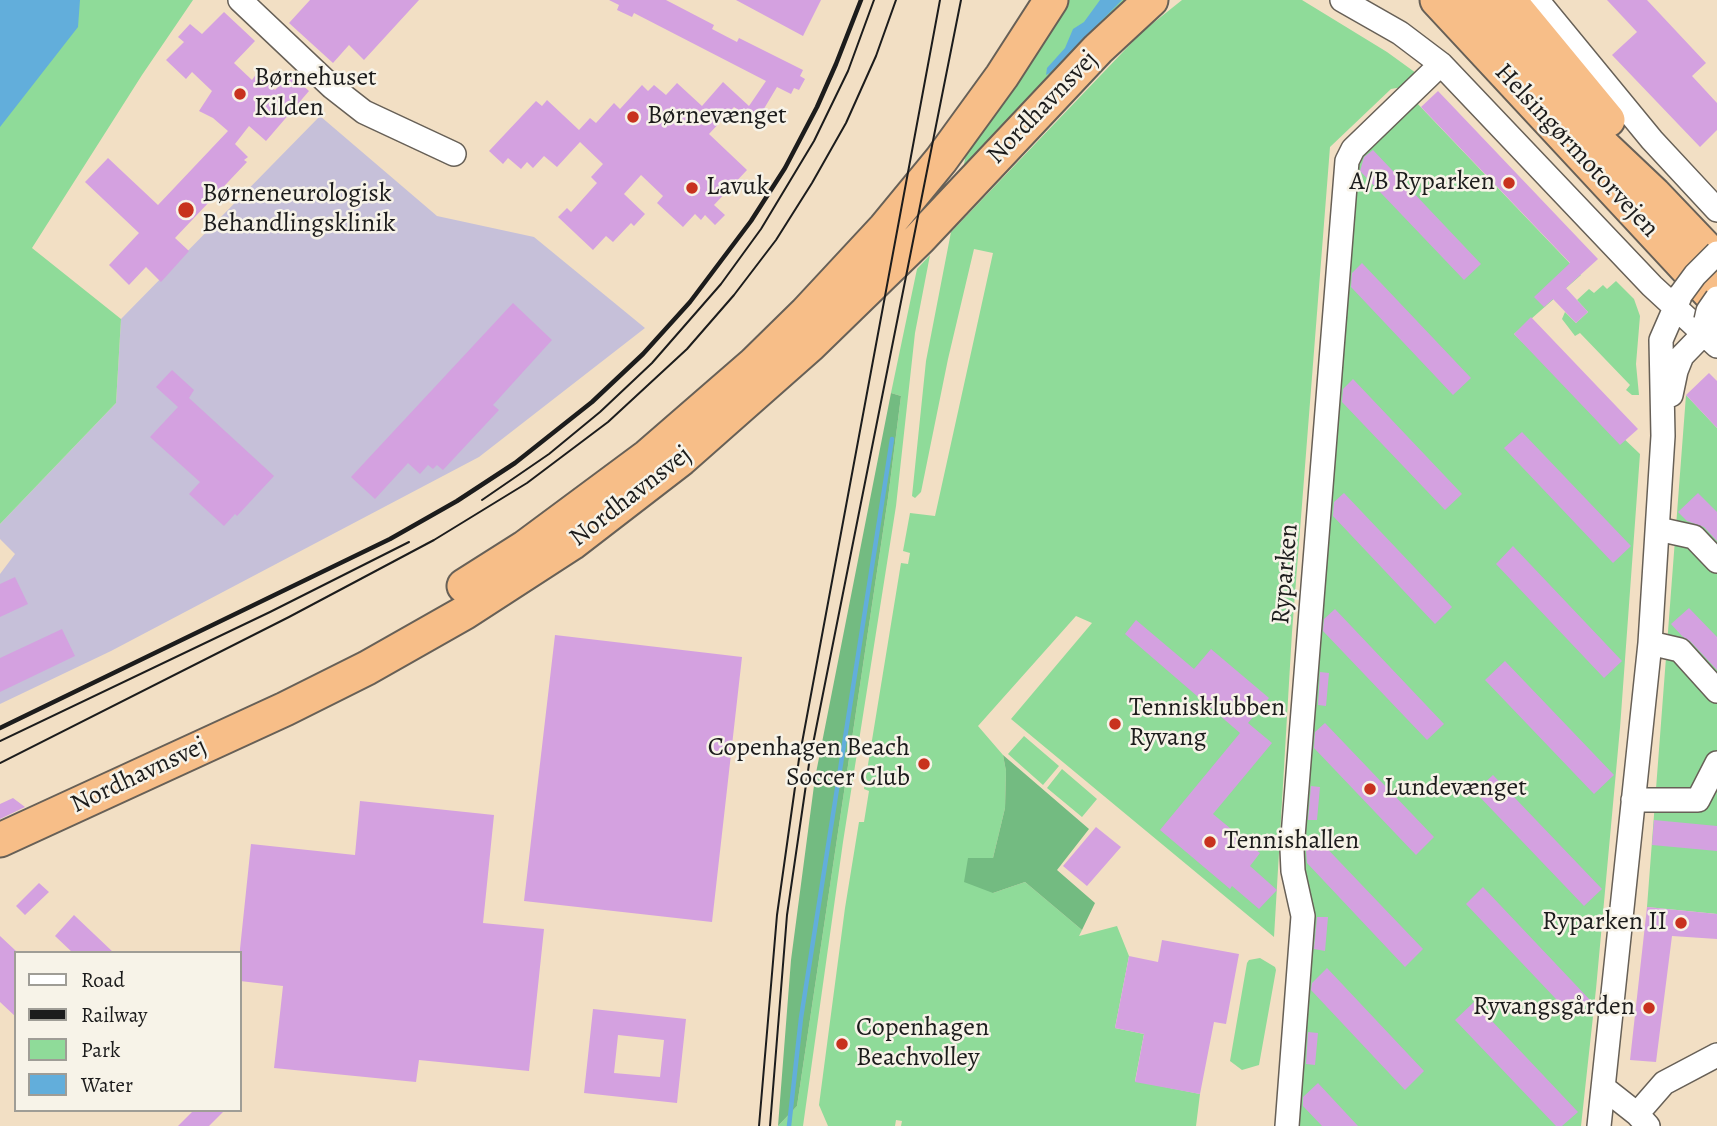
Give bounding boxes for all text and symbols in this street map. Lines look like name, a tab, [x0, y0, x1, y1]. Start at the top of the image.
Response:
street label: Nordhavnsvej	[981, 45, 1105, 171]
street label: Helsingørmotorvejen	[1487, 57, 1665, 245]
place label: Børnehuset Kilden	[254, 63, 377, 124]
marker: Børnehuset Kilden	[232, 86, 248, 102]
place label: Børnevænget	[647, 101, 787, 133]
marker: Børnevænget	[625, 109, 641, 125]
place label: A/B Ryparken	[1350, 167, 1495, 199]
place label: Lavuk	[706, 172, 769, 204]
marker: A/B Ryparken	[1501, 175, 1517, 191]
place label: Børneneurologisk Behandlingsklinik	[202, 179, 396, 241]
marker: Lavuk	[684, 180, 700, 196]
marker: Børneneurologisk Behandlingsklinik	[176, 200, 196, 220]
street label: Nordhavnsvej	[564, 440, 698, 554]
street label: Ryparken	[1266, 522, 1306, 626]
place label: Tennisklubben Ryvang	[1129, 693, 1285, 754]
marker: Tennisklubben Ryvang	[1107, 716, 1123, 732]
street label: Nordhavnsvej	[66, 731, 212, 821]
place label: Copenhagen Beach Soccer Club	[708, 733, 910, 794]
marker: Copenhagen Beach Soccer Club	[916, 756, 932, 772]
place label: Lundevænget	[1384, 773, 1527, 805]
marker: Lundevænget	[1362, 781, 1378, 797]
place label: Tennishallen	[1224, 826, 1359, 858]
marker: Tennishallen	[1202, 834, 1218, 850]
place label: Ryparken II	[1542, 907, 1667, 939]
marker: Ryparken II	[1673, 915, 1689, 931]
legend	[14, 951, 242, 1112]
text: Road	[81, 966, 125, 994]
place label: Ryvangsgården	[1473, 992, 1635, 1024]
marker: Ryvangsgården	[1641, 1000, 1657, 1016]
text: Railway	[81, 1001, 147, 1029]
place label: Copenhagen Beachvolley	[856, 1013, 989, 1074]
text: Park	[81, 1036, 120, 1064]
marker: Copenhagen Beachvolley	[834, 1036, 850, 1052]
text: Water	[81, 1071, 133, 1099]

